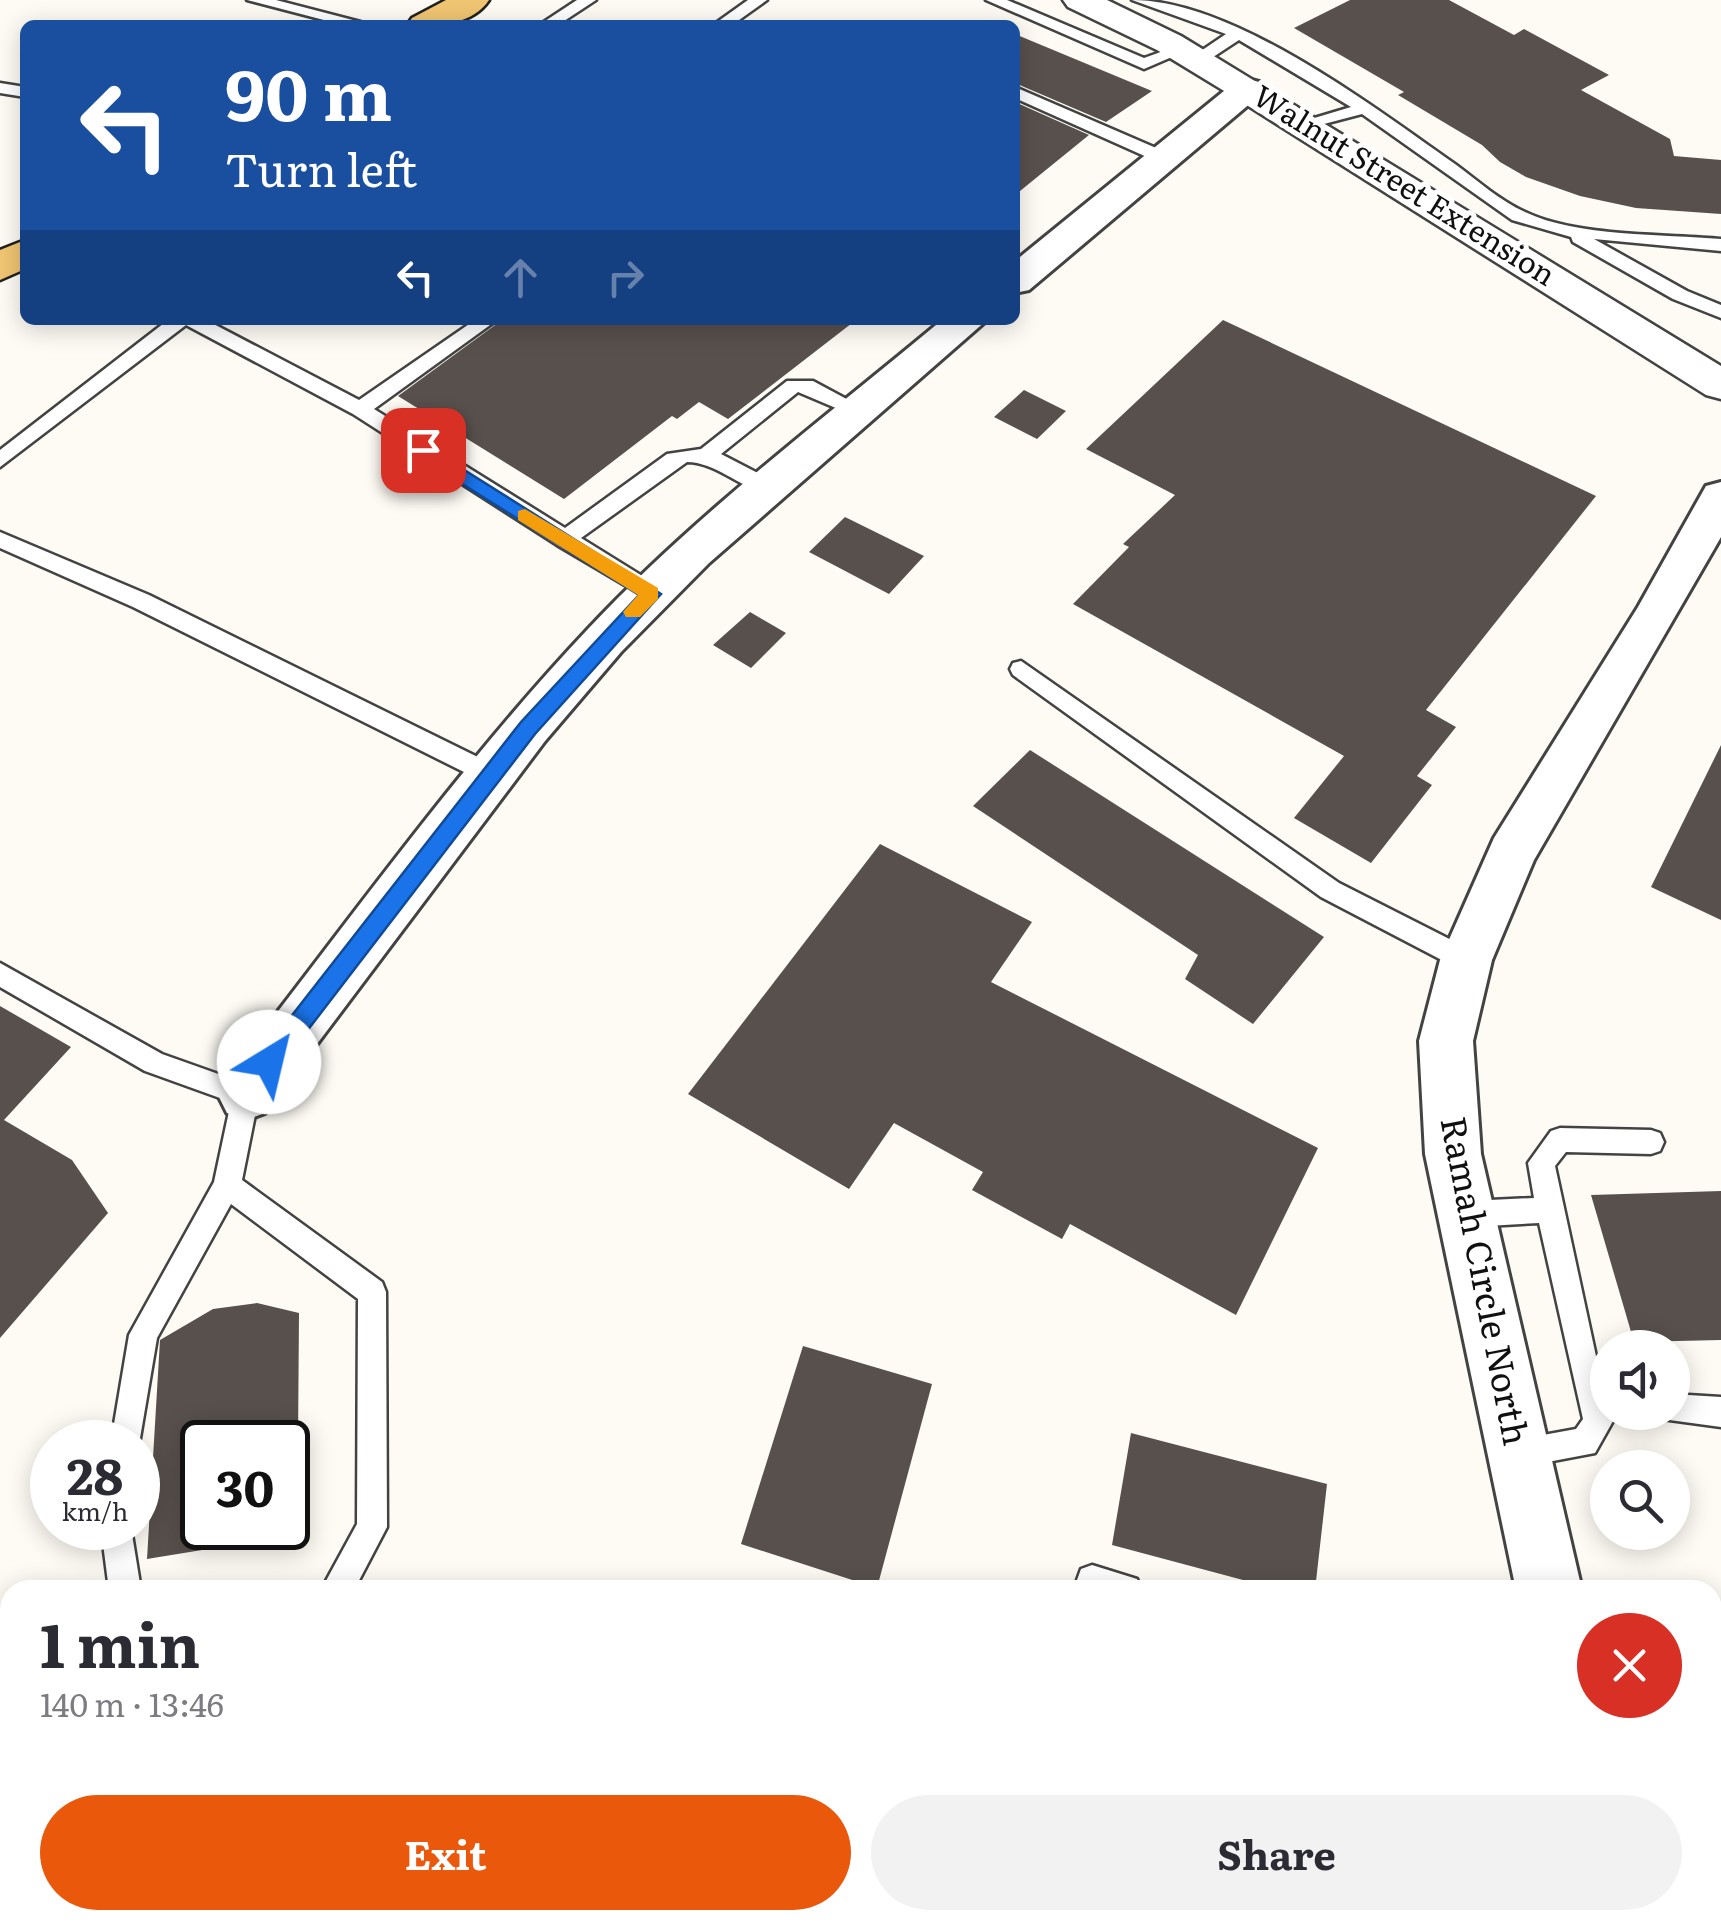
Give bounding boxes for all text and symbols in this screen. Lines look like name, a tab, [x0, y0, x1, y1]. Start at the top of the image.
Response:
text: 90 m	[225, 39, 392, 143]
icon: left	[60, 60, 190, 190]
street label: Walnut Street Extension	[1246, 72, 1565, 295]
text: Turn left	[225, 134, 417, 201]
icon: left	[388, 250, 443, 305]
icon: ahead	[493, 250, 548, 305]
icon: right	[598, 250, 653, 305]
pin	[381, 408, 466, 493]
icon: arrive	[396, 423, 451, 478]
position arrow	[217, 1010, 321, 1114]
street label: Ramah Circle North	[1430, 1112, 1544, 1449]
map controls	[1590, 1330, 1690, 1550]
button: sound	[1590, 1330, 1690, 1430]
speed limit sign: 30	[180, 1420, 310, 1550]
text: 28	[67, 1436, 123, 1510]
button: search	[1590, 1450, 1690, 1550]
text: km/h	[62, 1492, 128, 1529]
text: 1 min	[40, 1597, 200, 1686]
button: close	[1577, 1613, 1682, 1718]
text: 140 m · 13:46	[40, 1679, 224, 1727]
button: Exit	[40, 1795, 851, 1910]
button: Share	[871, 1795, 1682, 1910]

